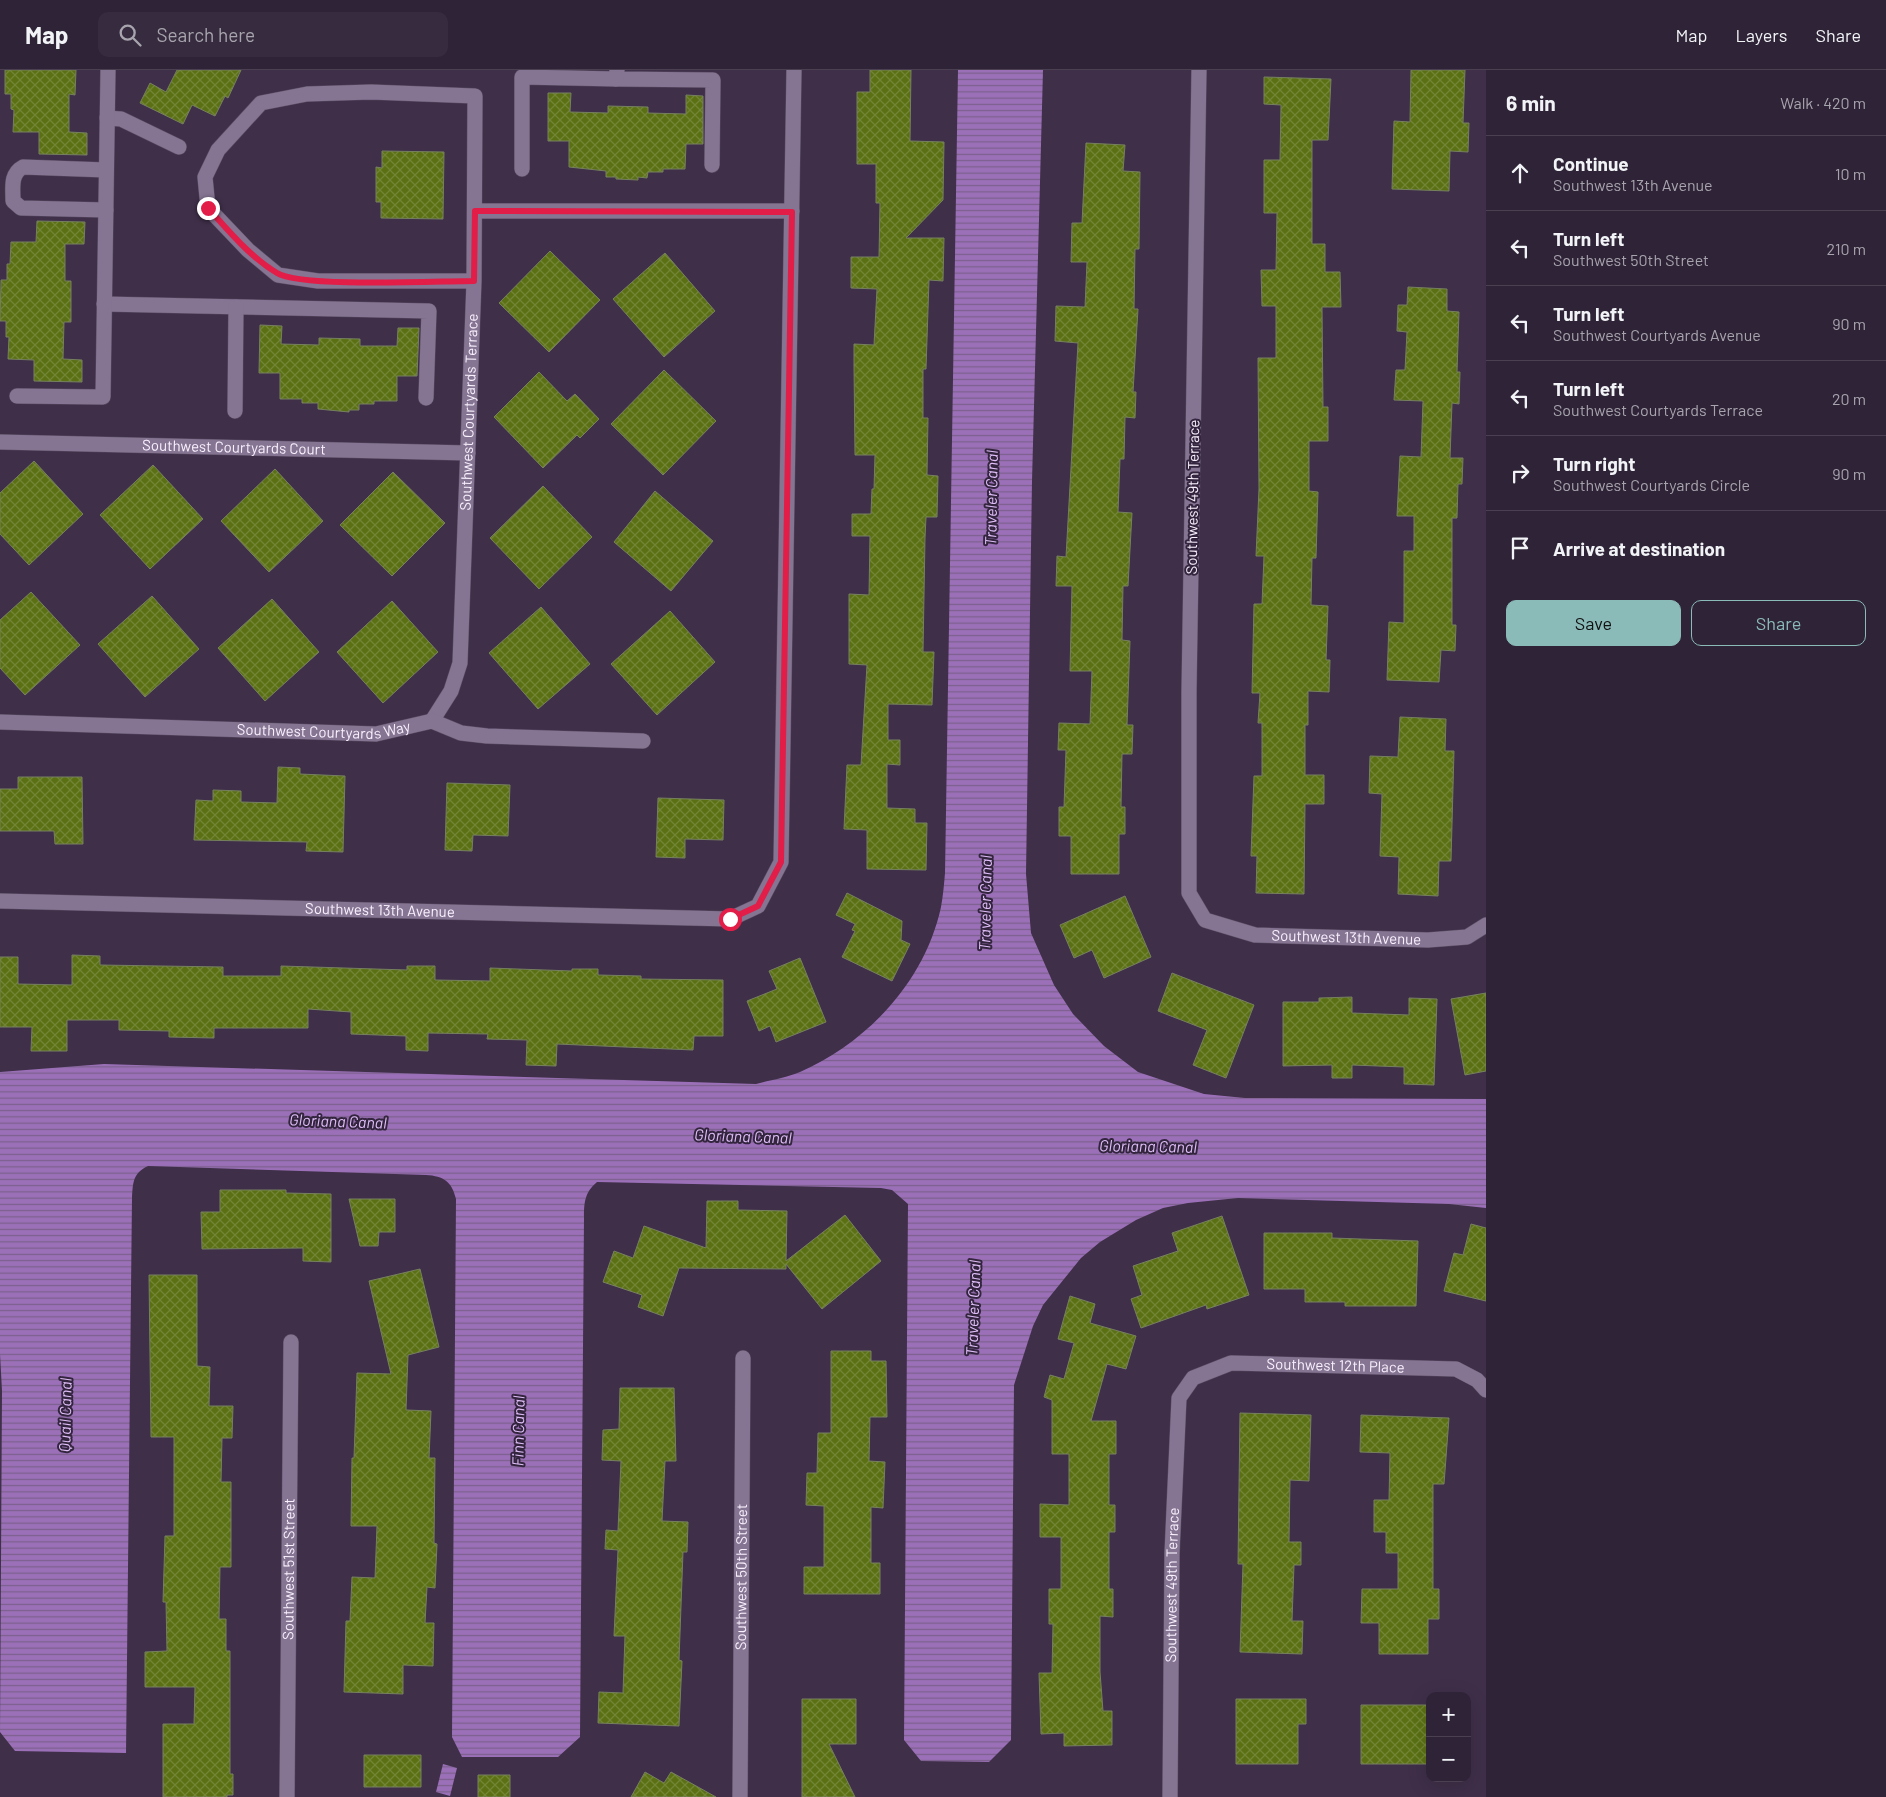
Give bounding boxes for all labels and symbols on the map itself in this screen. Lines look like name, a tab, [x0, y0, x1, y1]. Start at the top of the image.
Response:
route end	[197, 197, 220, 220]
street label: Southwest Courtyards Terrace	[456, 313, 481, 511]
street label: Southwest 49th Terrace	[1182, 419, 1202, 575]
street label: Southwest Courtyards Court	[142, 435, 326, 458]
water label: Traveler Canal	[980, 449, 1001, 546]
street label: Southwest Courtyards Way	[237, 716, 412, 742]
water label: Traveler Canal	[974, 854, 995, 951]
street label: Southwest 13th Avenue	[305, 899, 455, 920]
route start	[719, 908, 742, 931]
street label: Southwest 13th Avenue	[1271, 925, 1421, 948]
water label: Gloriana Canal	[289, 1109, 388, 1132]
water label: Gloriana Canal	[694, 1124, 793, 1147]
water label: Gloriana Canal	[1099, 1135, 1197, 1156]
water label: Traveler Canal	[961, 1259, 984, 1356]
street label: Southwest 12th Place	[1266, 1354, 1405, 1376]
water label: Quail Canal	[54, 1377, 75, 1452]
water label: Finn Canal	[507, 1395, 528, 1467]
street label: Southwest 51st Street	[278, 1498, 298, 1640]
street label: Southwest 50th Street	[731, 1504, 750, 1650]
street label: Southwest 49th Terrace	[1161, 1507, 1182, 1663]

